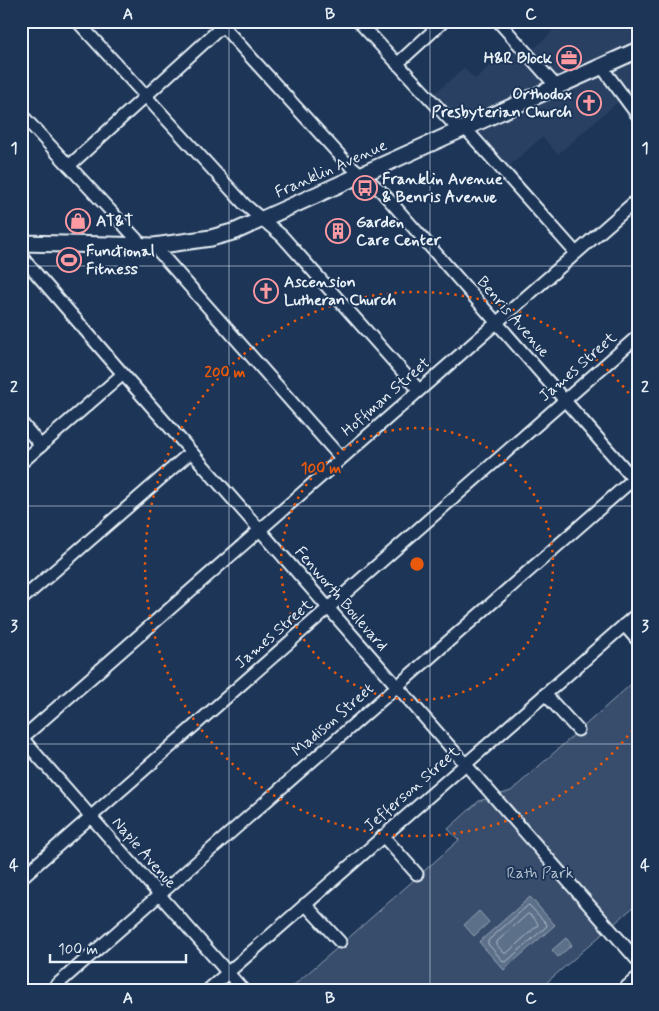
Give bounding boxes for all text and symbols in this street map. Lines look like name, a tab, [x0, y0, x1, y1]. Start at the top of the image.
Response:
text: A	[123, 4, 133, 25]
text: B	[325, 4, 335, 25]
text: C	[525, 4, 537, 25]
office icon: H&R Block	[556, 45, 582, 71]
place label: H&R Block	[484, 48, 553, 69]
place label: Orthodox Presbyterian Church	[432, 84, 572, 123]
church icon: Orthodox Presbyterian Church	[576, 90, 602, 116]
street label: Franklin Avenue	[272, 135, 391, 203]
text: 1	[10, 138, 18, 159]
text: 1	[641, 138, 649, 159]
place label: Franklin Avenue & Benris Avenue	[382, 169, 503, 208]
bus stop icon: Franklin Avenue & Benris Avenue	[352, 175, 378, 201]
shop icon: AT&T	[65, 208, 91, 234]
place label: AT&T	[96, 211, 134, 232]
place label: Garden Care Center	[356, 212, 442, 251]
building icon: Garden Care Center	[325, 218, 351, 244]
place label: Functional Fitness	[86, 241, 155, 280]
sports icon: Functional Fitness	[56, 247, 82, 273]
place label: Ascension Lutheran Church	[284, 272, 396, 311]
street label: Benris Avenue	[472, 272, 554, 362]
church icon: Ascension Lutheran Church	[253, 278, 279, 304]
street label: James Street	[535, 327, 622, 407]
street label: Hoffman Street	[337, 352, 435, 441]
text: 200 m	[205, 363, 246, 383]
text: 2	[10, 377, 18, 398]
text: 2	[641, 377, 649, 398]
text: 100 m	[301, 459, 341, 479]
street label: Fenworth Boulevard	[290, 542, 392, 656]
centre of rings	[408, 555, 426, 573]
street label: James Street	[231, 594, 318, 674]
text: 3	[10, 616, 18, 637]
text: 3	[641, 616, 649, 637]
street label: Madison Street	[288, 679, 378, 761]
street label: Jefferson Street	[360, 741, 465, 836]
street label: Naple Avenue	[107, 813, 181, 894]
text: 4	[9, 855, 19, 876]
text: 4	[640, 855, 650, 876]
park label: Rath Park	[506, 863, 574, 884]
scale bar	[50, 931, 186, 963]
text: 100 m	[58, 940, 98, 960]
text: A	[123, 988, 133, 1009]
text: B	[325, 988, 335, 1009]
text: C	[525, 988, 537, 1009]

